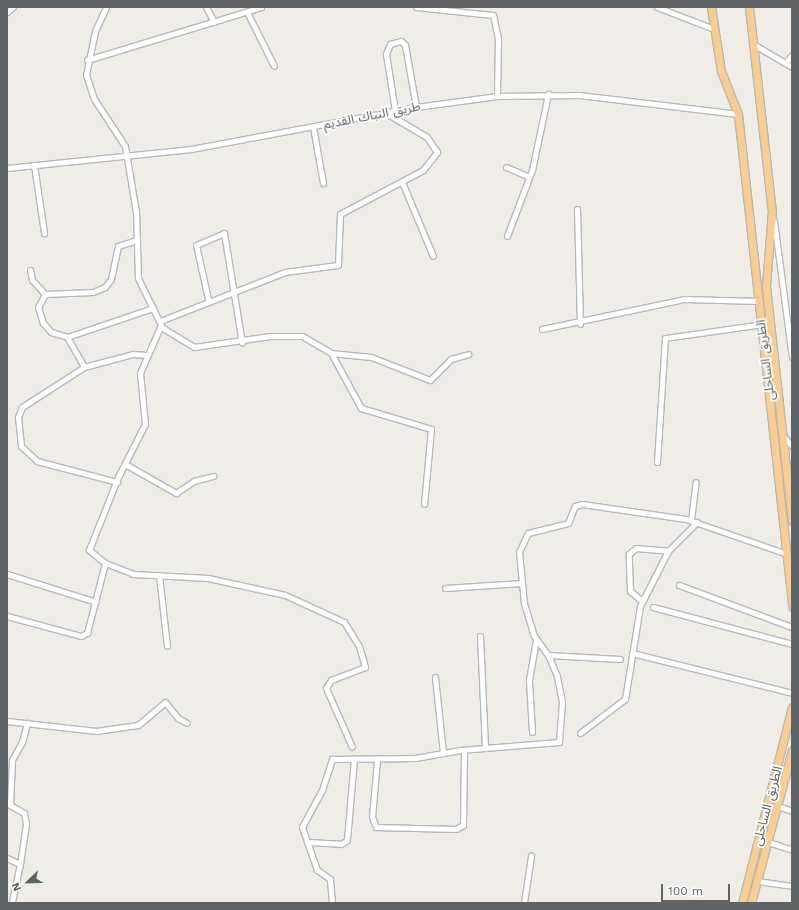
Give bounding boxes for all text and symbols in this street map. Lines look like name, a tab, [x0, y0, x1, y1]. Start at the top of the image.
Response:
street label: طريق النباك القديم	[322, 99, 422, 133]
street label: الطريق الساحلى	[753, 318, 779, 402]
street label: الطريق الساحلى	[750, 765, 786, 847]
north arrow	[8, 862, 48, 902]
scale bar	[663, 876, 732, 902]
text: N	[9, 881, 24, 893]
text: 100 m	[668, 884, 703, 898]

